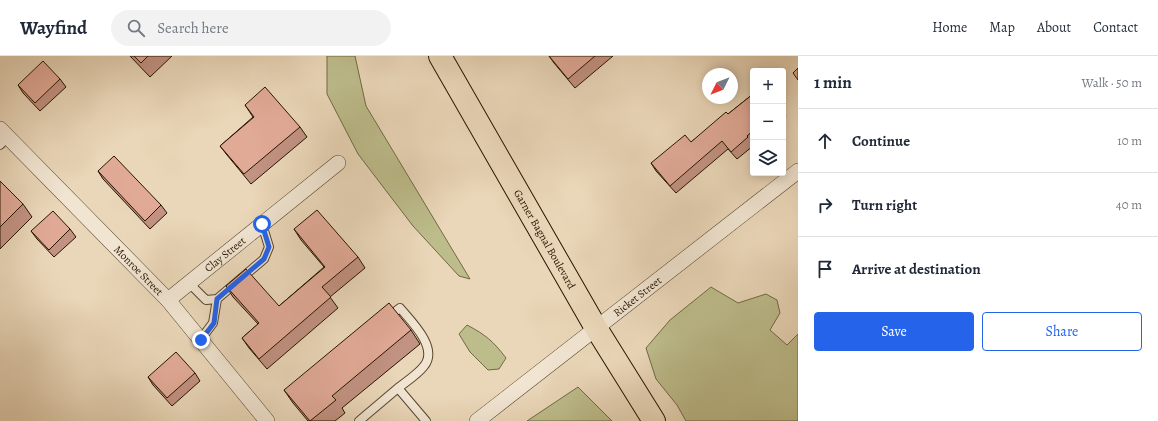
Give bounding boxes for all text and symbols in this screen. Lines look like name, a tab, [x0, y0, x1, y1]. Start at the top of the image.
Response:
search box	[111, 10, 391, 46]
text: Wayfind	[20, 15, 87, 41]
icon: search	[125, 17, 147, 39]
text: Search here	[157, 18, 229, 38]
text: Home	[932, 18, 967, 37]
text: Map	[989, 18, 1015, 37]
text: About	[1037, 18, 1071, 37]
text: Contact	[1093, 18, 1138, 37]
north arrow	[702, 68, 738, 104]
map controls	[750, 68, 786, 176]
button: +	[750, 68, 786, 104]
text: 1 min	[814, 71, 852, 94]
text: Walk · 50 m	[1082, 74, 1142, 91]
button: −	[750, 104, 786, 140]
icon: ahead	[814, 130, 836, 152]
text: Continue	[852, 131, 910, 151]
text: 10 m	[1117, 132, 1142, 149]
button: layers	[750, 140, 786, 176]
street label: Garner Bagnal Boulevard	[510, 186, 580, 292]
icon: right	[814, 194, 836, 216]
text: Turn right	[852, 195, 917, 215]
text: 40 m	[1116, 196, 1142, 213]
route start	[253, 215, 271, 233]
street label: Clay Street	[201, 233, 249, 275]
street label: Monroe Street	[111, 242, 167, 299]
icon: arrive	[814, 258, 836, 280]
text: Arrive at destination	[852, 259, 981, 279]
street label: Ricket Street	[610, 272, 665, 320]
button: Save	[814, 312, 974, 351]
button: Share	[982, 312, 1142, 351]
route end	[192, 331, 210, 349]

